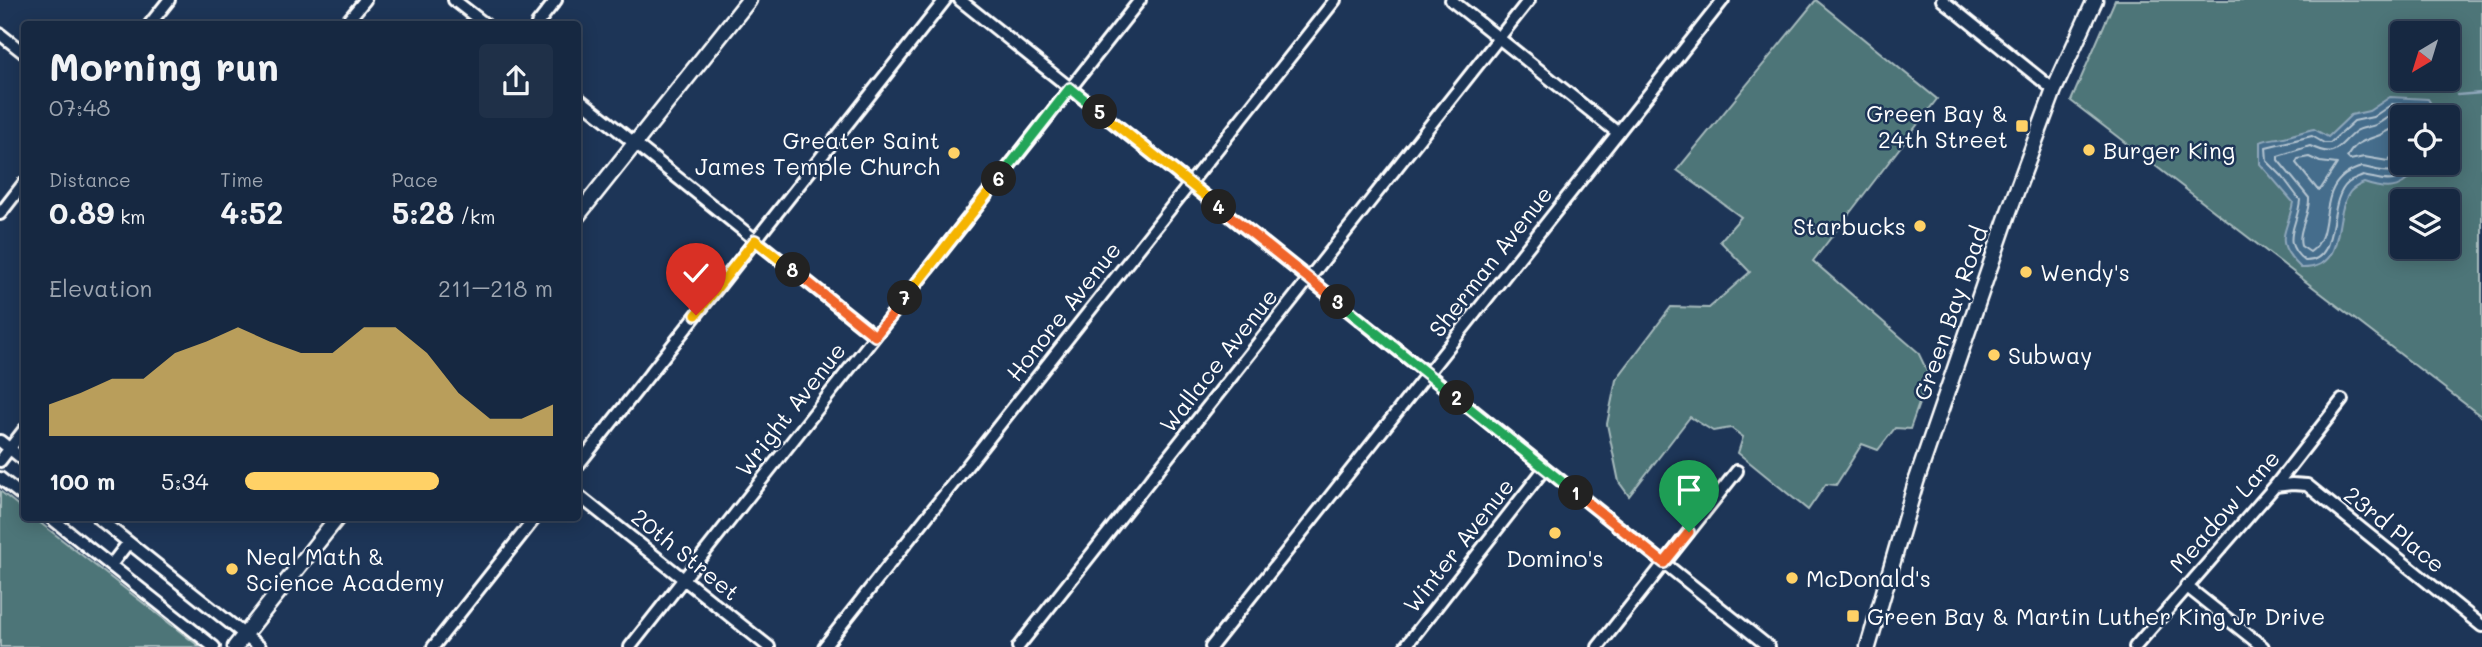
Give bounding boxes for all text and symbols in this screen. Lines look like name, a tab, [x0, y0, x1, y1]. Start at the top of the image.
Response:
north arrow	[2390, 21, 2460, 91]
map controls	[2390, 21, 2460, 259]
text: Morning run	[49, 41, 279, 91]
button: share	[479, 44, 553, 118]
text: 07:48	[49, 92, 111, 122]
pin: 5	[1082, 94, 1118, 130]
place label: Green Bay & 24th Street	[1866, 98, 2008, 154]
text: 5	[1094, 99, 1105, 124]
button: locate	[2390, 105, 2460, 175]
marker: Green Bay & 24th Street	[2014, 118, 2030, 134]
place label: Greater Saint James Temple Church	[695, 125, 940, 181]
place label: Burger King	[2103, 135, 2235, 165]
marker: Burger King	[2081, 142, 2097, 158]
marker: Greater Saint James Temple Church	[946, 145, 962, 161]
pin: 6	[982, 162, 1016, 196]
text: 6	[993, 166, 1004, 191]
text: Distance	[49, 167, 131, 192]
text: Time	[220, 167, 264, 192]
text: Pace	[392, 167, 438, 192]
street label: Sherman Avenue	[1422, 179, 1558, 343]
button: layers	[2390, 189, 2460, 259]
pin: 4	[1202, 190, 1236, 224]
text: 0.89	[49, 192, 114, 232]
text: 4:52	[220, 192, 283, 232]
text: 5:28	[392, 192, 454, 232]
text: 4	[1212, 194, 1225, 219]
text: km	[114, 204, 145, 229]
text: /km	[454, 204, 495, 229]
place label: Starbucks	[1793, 211, 1906, 241]
marker: Starbucks	[1912, 218, 1928, 234]
street label: Green Bay Road	[1906, 222, 1994, 404]
street label: Honore Avenue	[999, 235, 1127, 387]
pin	[666, 243, 726, 315]
pin: 8	[776, 252, 810, 288]
icon: check	[677, 254, 715, 292]
text: 8	[787, 257, 798, 282]
place label: Wendy's	[2040, 257, 2130, 287]
marker: Wendy's	[2018, 264, 2034, 280]
text: Elevation	[49, 273, 152, 303]
text: 211–218 m	[438, 273, 553, 303]
pin: 7	[888, 280, 922, 316]
street label: Wallace Avenue	[1152, 282, 1284, 438]
pin: 3	[1320, 284, 1356, 320]
text: 7	[899, 285, 910, 310]
text: 3	[1332, 289, 1343, 314]
street label: Wright Avenue	[728, 336, 852, 482]
place label: Subway	[2008, 340, 2092, 370]
marker: Subway	[1986, 347, 2002, 363]
pin: 2	[1440, 380, 1474, 416]
text: 2	[1451, 385, 1462, 410]
street label: Meadow Lane	[2162, 443, 2286, 579]
pin	[1659, 460, 1719, 532]
text: 100 m	[49, 466, 115, 496]
text: 5:34	[161, 466, 209, 496]
icon: arrive	[1670, 471, 1708, 509]
street label: Winter Avenue	[1396, 472, 1520, 618]
pin: 1	[1558, 476, 1594, 510]
street label: 23rd Place	[2338, 479, 2452, 579]
text: 1	[1571, 480, 1580, 505]
street label: 20th Street	[626, 501, 746, 607]
marker: Domino's	[1547, 525, 1563, 541]
place label: Neal Math & Science Academy	[246, 541, 445, 597]
place label: Domino's	[1506, 543, 1604, 573]
marker: Neal Math & Science Academy	[224, 561, 240, 577]
place label: McDonald's	[1806, 563, 1931, 593]
marker: McDonald's	[1784, 570, 1800, 586]
place label: Green Bay & Martin Luther King Jr Drive	[1867, 601, 2325, 631]
marker: Green Bay & Martin Luther King Jr Drive	[1845, 608, 1861, 624]

